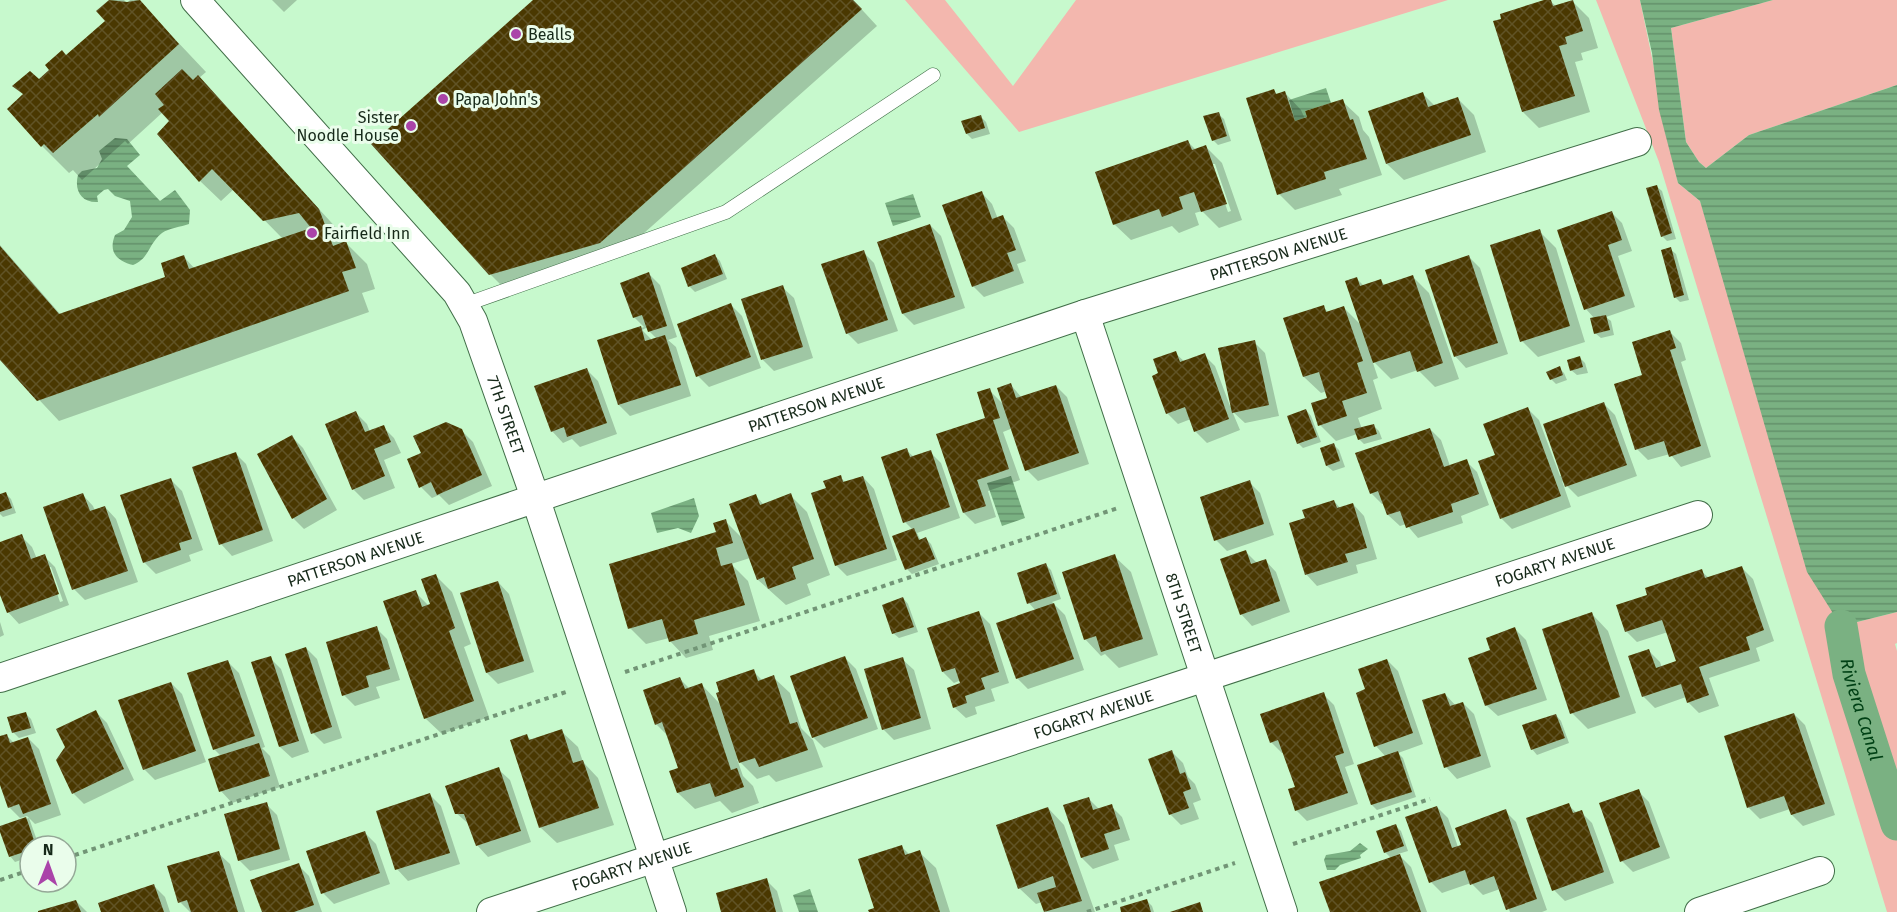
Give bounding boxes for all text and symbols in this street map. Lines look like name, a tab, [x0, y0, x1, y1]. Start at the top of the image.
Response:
place label: Bealls	[528, 25, 572, 44]
marker: Bealls	[509, 27, 523, 41]
place label: Papa John's	[455, 90, 538, 109]
marker: Papa John's	[436, 92, 450, 106]
place label: Sister Noodle House	[297, 108, 400, 145]
marker: Sister Noodle House	[404, 119, 418, 133]
place label: Fairfield Inn	[324, 224, 410, 243]
street label: PATTERSON AVENUE	[1207, 224, 1350, 285]
marker: Fairfield Inn	[305, 226, 319, 240]
street label: 7TH STREET	[483, 373, 528, 458]
street label: PATTERSON AVENUE	[746, 373, 887, 436]
street label: PATTERSON AVENUE	[285, 527, 426, 591]
street label: FOGARTY AVENUE	[1493, 534, 1618, 591]
street label: 8TH STREET	[1161, 570, 1206, 657]
water label: Riviera Canal	[1836, 657, 1887, 763]
street label: FOGARTY AVENUE	[1031, 686, 1156, 743]
north arrow	[18, 834, 78, 894]
street label: FOGARTY AVENUE	[569, 838, 694, 895]
text: N	[43, 840, 54, 859]

